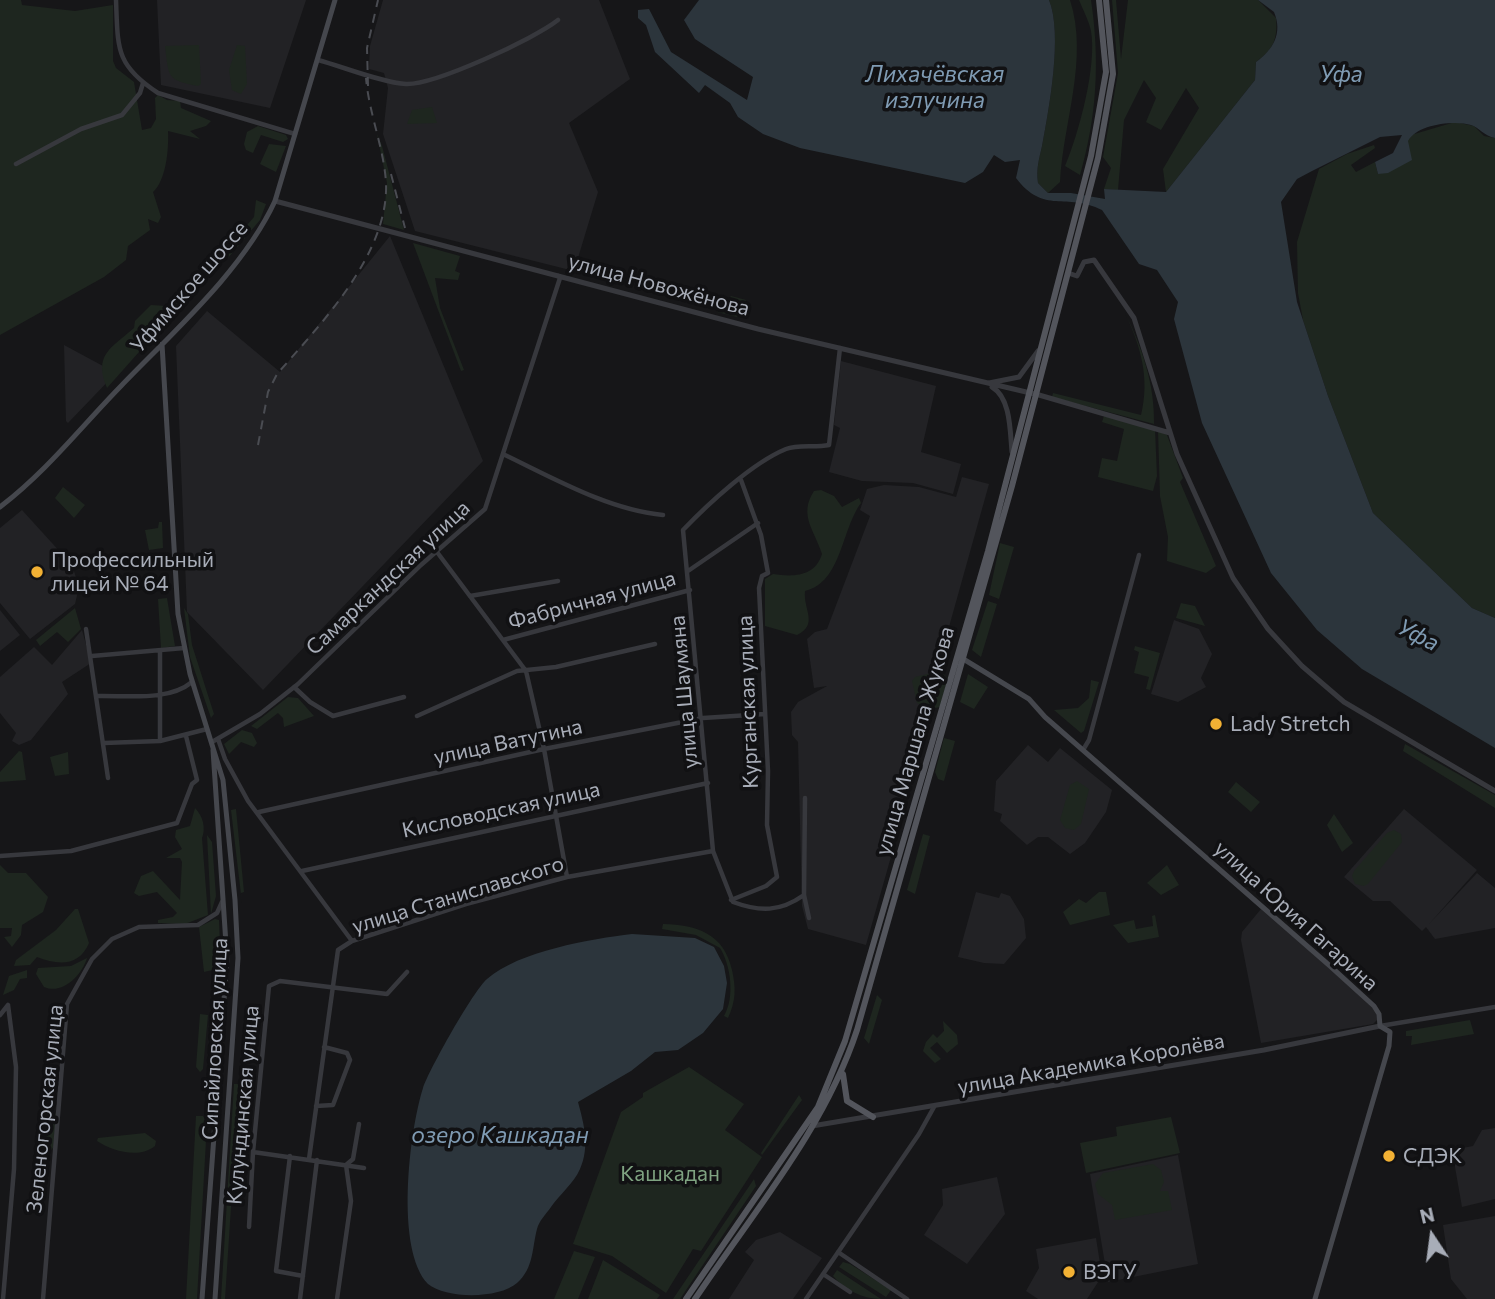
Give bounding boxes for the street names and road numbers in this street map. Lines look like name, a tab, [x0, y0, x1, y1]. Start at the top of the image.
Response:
street label: Уфимское шоссе	[125, 216, 253, 358]
street label: улица Новожёнова	[566, 249, 752, 321]
street label: Самаркандская улица	[301, 496, 475, 660]
street label: Фабричная улица	[505, 566, 679, 634]
street label: улица Шаумяна	[665, 614, 703, 770]
street label: Курганская улица	[732, 615, 764, 789]
street label: улица Маршала Жукова	[870, 624, 960, 858]
street label: улица Ватутина	[431, 714, 585, 770]
street label: Кисловодская улица	[400, 777, 602, 843]
street label: улица Юрия Гагарина	[1209, 836, 1383, 996]
street label: улица Станиславского	[349, 851, 567, 939]
street label: Сипайловская улица	[197, 937, 233, 1141]
street label: Зеленогорская улица	[22, 1003, 68, 1215]
street label: Кулундинская улица	[222, 1004, 264, 1206]
street label: улица Академика Королёва	[956, 1028, 1226, 1100]

